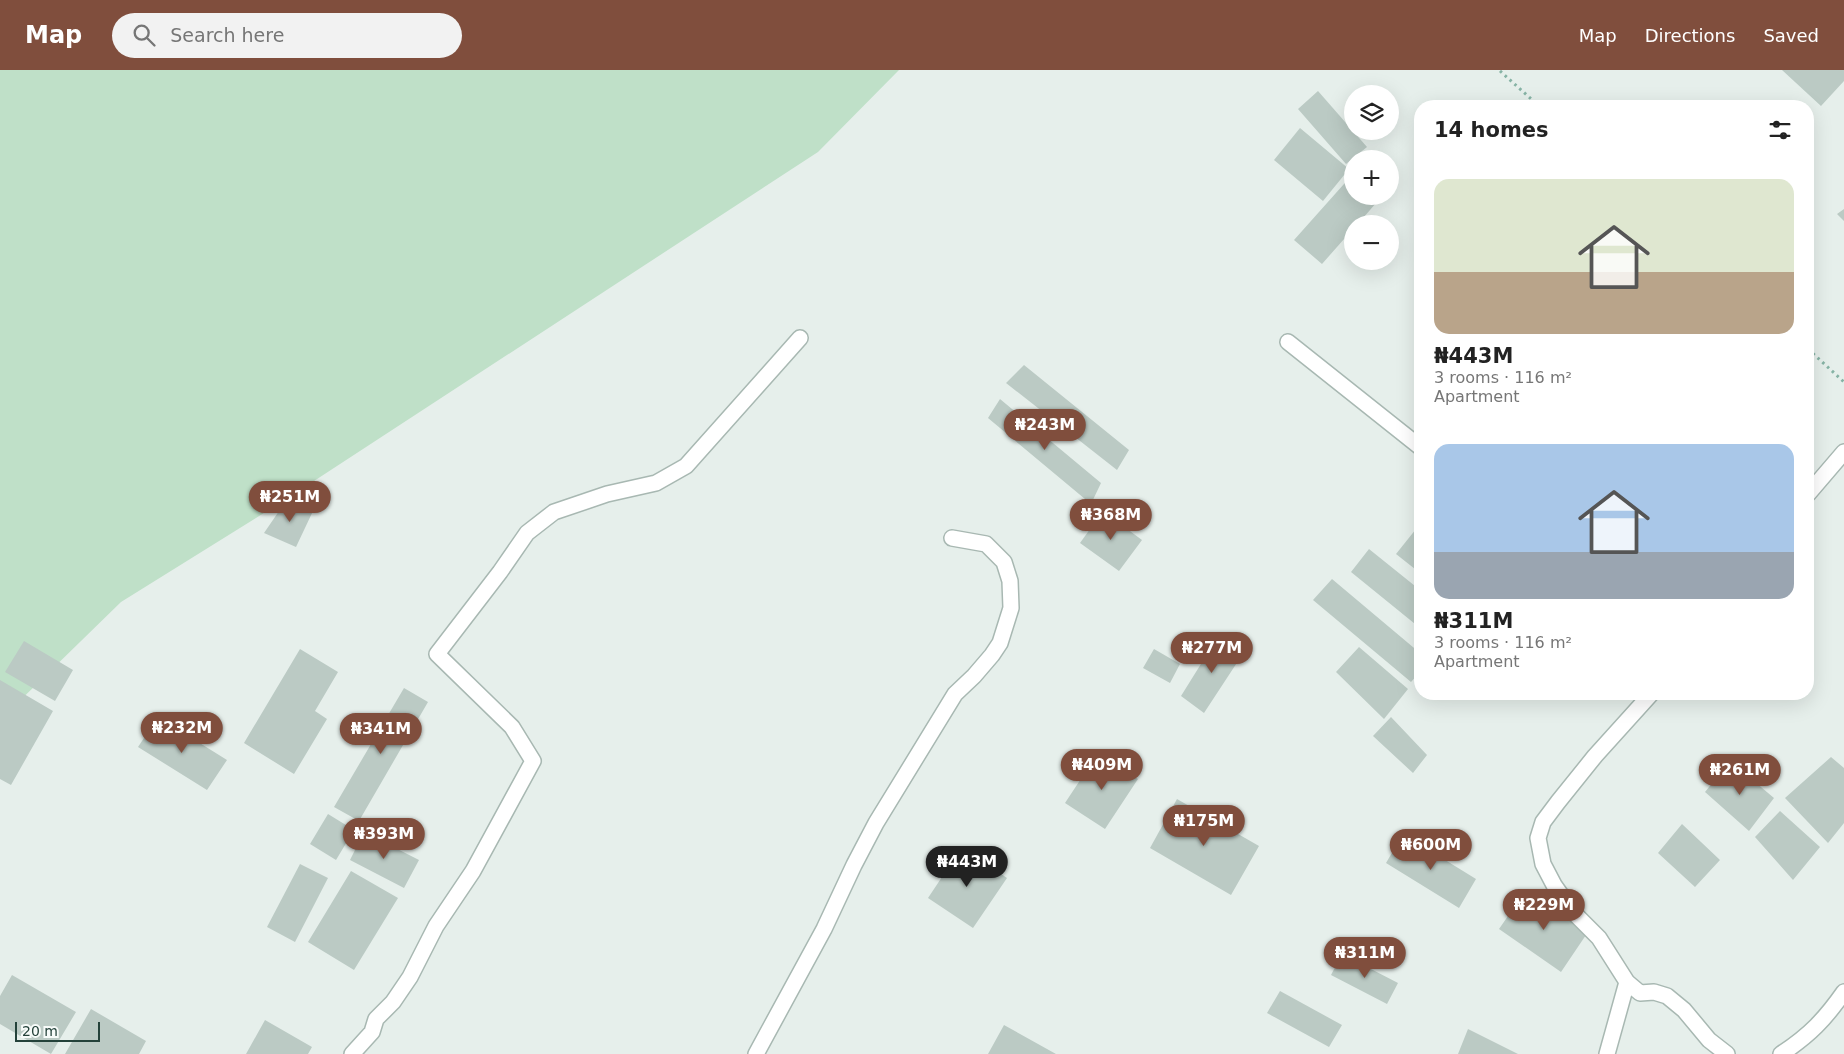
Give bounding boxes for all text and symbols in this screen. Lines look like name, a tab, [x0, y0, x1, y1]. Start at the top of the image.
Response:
search box	[112, 13, 462, 58]
text: Map	[25, 21, 82, 49]
icon: search	[130, 21, 158, 49]
text: Search here	[170, 24, 284, 46]
text: Map	[1579, 25, 1617, 46]
text: Directions	[1645, 25, 1735, 46]
text: Saved	[1763, 25, 1819, 46]
map controls	[1344, 85, 1399, 270]
button: layers	[1344, 85, 1399, 140]
icon: filters	[1766, 116, 1794, 144]
text: 14 homes	[1434, 118, 1549, 142]
button: +	[1344, 150, 1399, 205]
icon: home	[1569, 212, 1659, 302]
button: −	[1344, 215, 1399, 270]
text: ₦443M	[1434, 344, 1513, 368]
text: 3 rooms · 116 m²	[1434, 368, 1572, 387]
text: Apartment	[1434, 387, 1520, 406]
pin: ₦243M	[1010, 408, 1080, 451]
text: ₦243M	[1015, 415, 1075, 434]
icon: home	[1569, 477, 1659, 567]
pin: ₦251M	[255, 480, 325, 523]
text: ₦251M	[260, 487, 320, 506]
pin: ₦368M	[1076, 498, 1146, 541]
text: ₦368M	[1081, 505, 1141, 524]
text: ₦311M	[1434, 609, 1513, 633]
pin: ₦277M	[1177, 632, 1247, 674]
text: 3 rooms · 116 m²	[1434, 633, 1572, 652]
text: ₦277M	[1182, 638, 1242, 657]
text: Apartment	[1434, 652, 1520, 671]
pin: ₦232M	[147, 712, 217, 754]
pin: ₦341M	[346, 712, 416, 755]
text: ₦232M	[152, 718, 212, 737]
text: ₦341M	[351, 719, 411, 738]
pin: ₦409M	[1067, 748, 1137, 791]
pin: ₦261M	[1705, 754, 1775, 796]
text: ₦409M	[1072, 755, 1132, 774]
text: ₦261M	[1710, 760, 1770, 779]
pin: ₦175M	[1169, 804, 1239, 847]
text: ₦175M	[1174, 811, 1234, 830]
pin: ₦393M	[349, 818, 419, 860]
text: ₦393M	[354, 824, 414, 843]
pin: ₦600M	[1396, 828, 1466, 871]
text: ₦600M	[1401, 835, 1461, 854]
pin: ₦443M	[932, 846, 1002, 888]
text: ₦443M	[937, 852, 997, 871]
pin: ₦229M	[1509, 888, 1579, 931]
text: ₦229M	[1514, 895, 1574, 914]
pin: ₦311M	[1330, 936, 1400, 979]
text: ₦311M	[1335, 943, 1395, 962]
scale bar	[15, 1019, 100, 1042]
text: 20 m	[22, 1023, 58, 1039]

